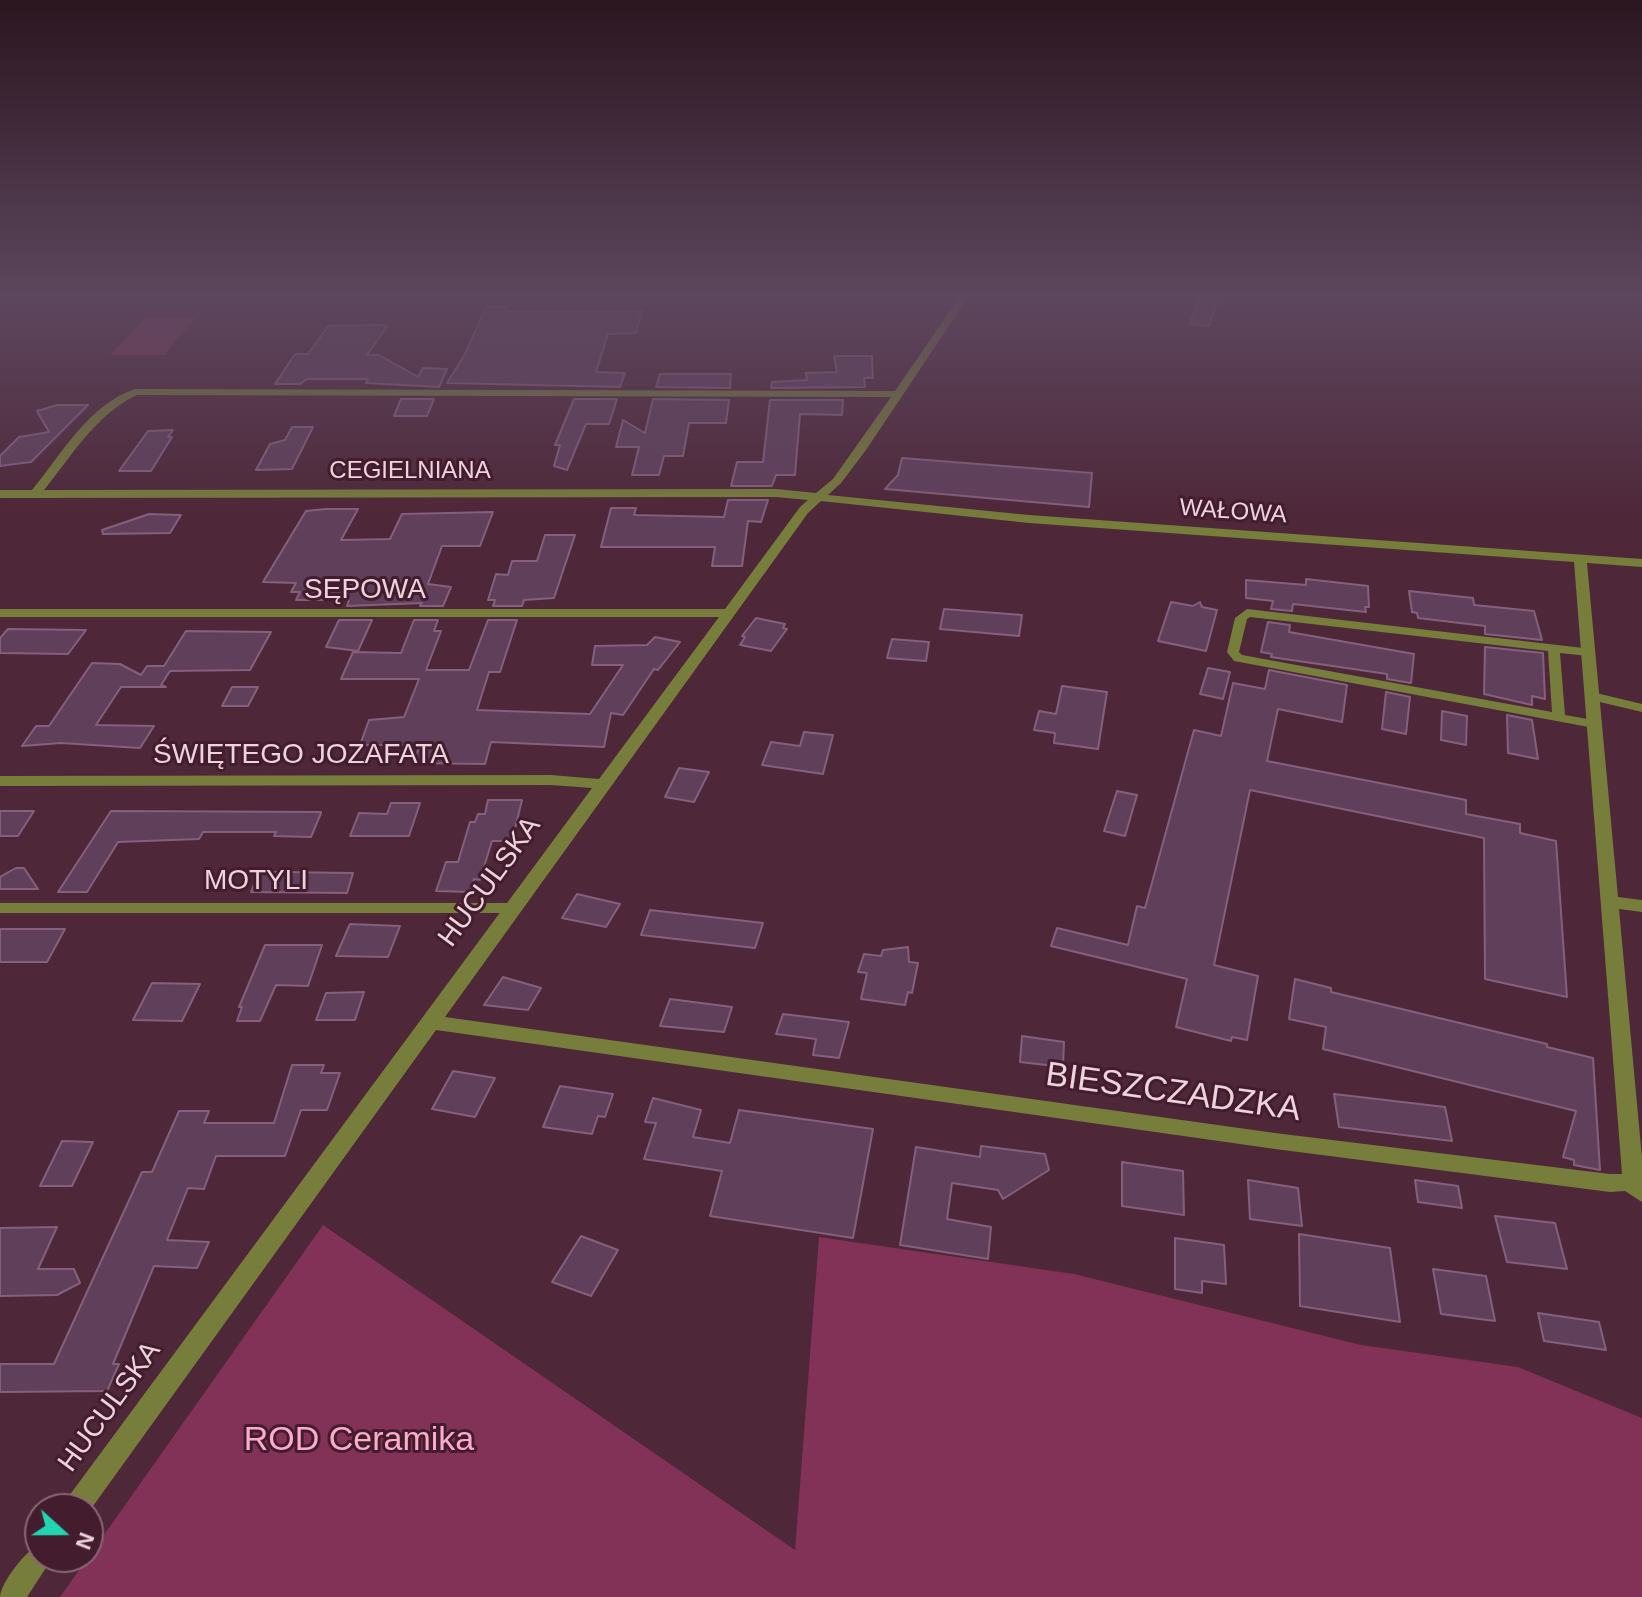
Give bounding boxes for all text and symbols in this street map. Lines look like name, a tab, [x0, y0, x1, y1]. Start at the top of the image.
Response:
street label: CEGIELNIANA	[329, 457, 491, 485]
street label: WAŁOWA	[1178, 494, 1288, 530]
street label: SĘPOWA	[304, 573, 426, 607]
street label: ŚWIĘTEGO JOZAFATA	[153, 738, 449, 772]
street label: HUCULSKA	[432, 810, 548, 954]
street label: MOTYLI	[204, 864, 308, 898]
street label: BIESZCZADZKA	[1043, 1055, 1303, 1131]
street label: HUCULSKA	[52, 1335, 168, 1479]
park label: ROD Ceramika	[244, 1421, 474, 1461]
north arrow	[24, 1493, 104, 1573]
text: N	[70, 1529, 100, 1553]

